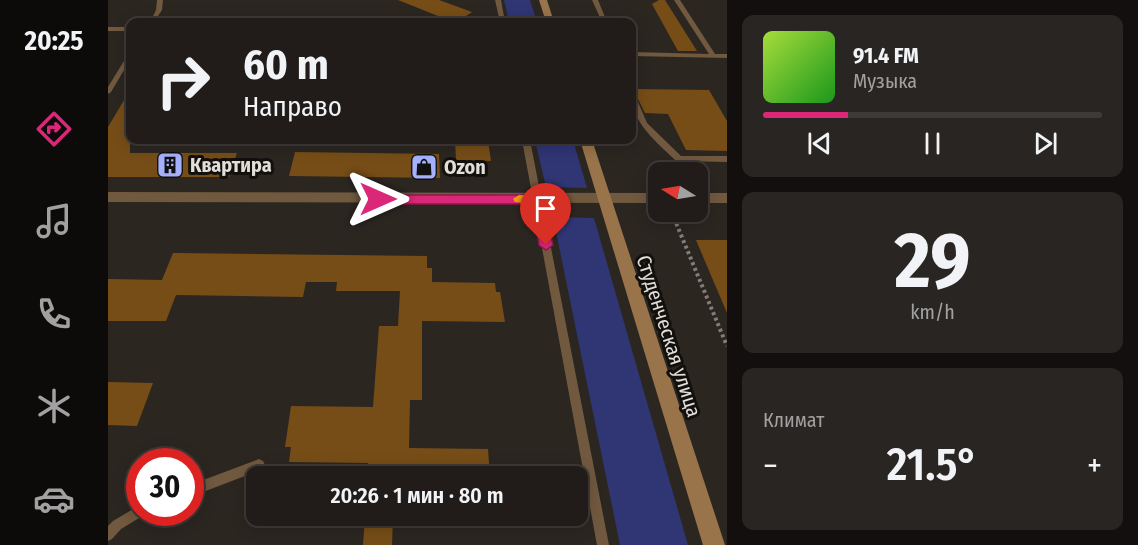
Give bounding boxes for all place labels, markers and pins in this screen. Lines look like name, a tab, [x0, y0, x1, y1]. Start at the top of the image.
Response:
building icon: Квартира	[155, 150, 185, 180]
shop icon: Ozon	[409, 152, 439, 182]
place label: Квартира	[190, 153, 272, 177]
place label: Ozon	[444, 155, 486, 179]
pin	[520, 183, 571, 245]

